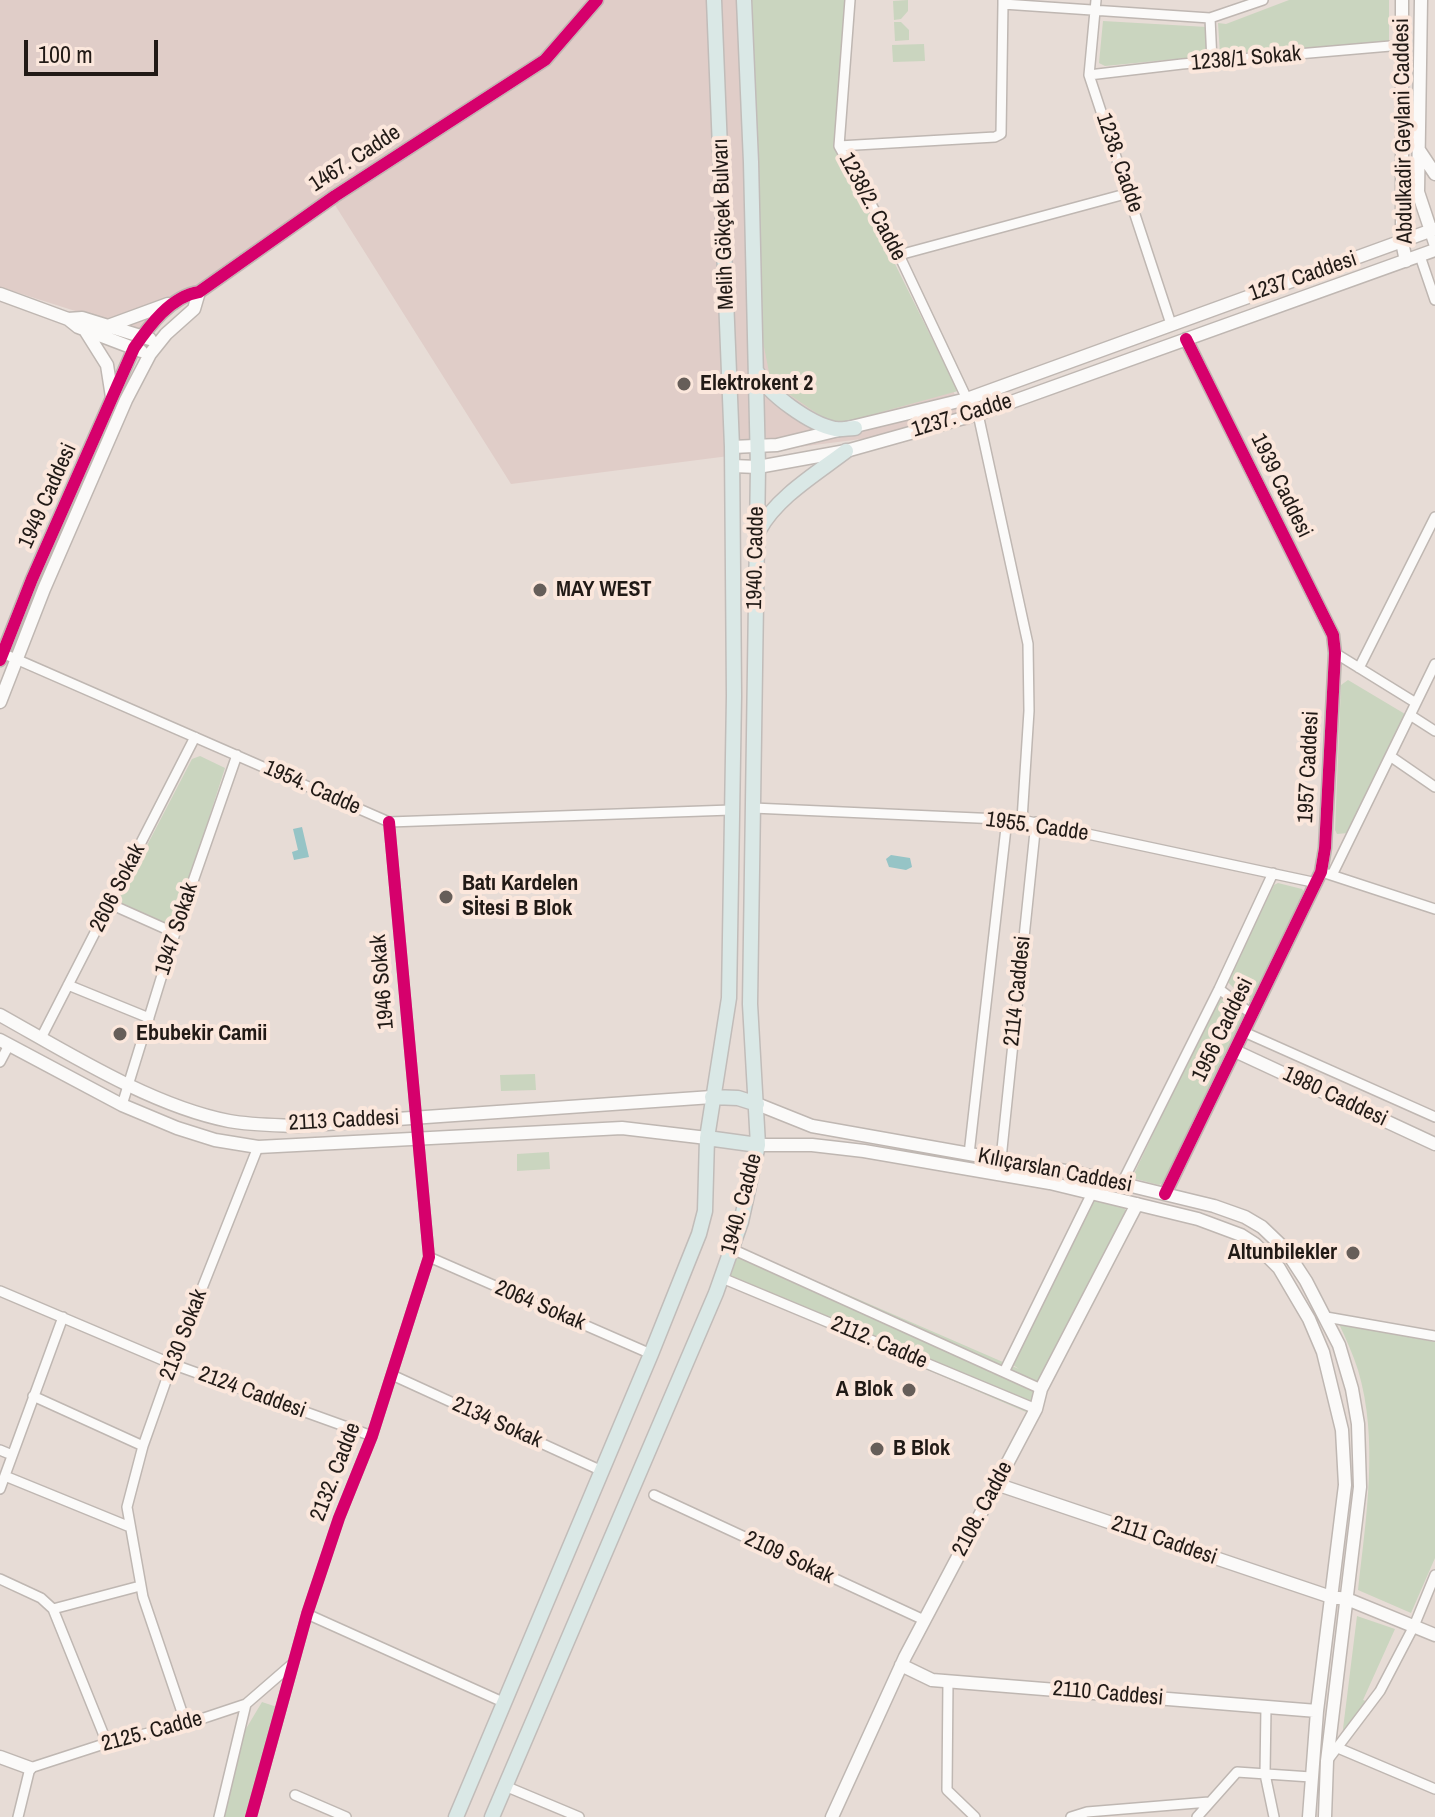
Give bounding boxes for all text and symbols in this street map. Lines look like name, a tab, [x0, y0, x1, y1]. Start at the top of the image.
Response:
street label: Abdulkadir Geylani Caddesi	[1389, 18, 1419, 244]
scale bar	[28, 24, 162, 74]
text: 100 m	[38, 38, 93, 70]
street label: 1238/1 Sokak	[1190, 41, 1302, 77]
street label: 1238. Cadde	[1090, 110, 1148, 216]
street label: 1467. Cadde	[304, 120, 406, 198]
street label: Melih Gökçek Bulvarı	[708, 138, 740, 310]
street label: 1238/2. Cadde	[833, 149, 911, 265]
street label: 1237 Caddesi	[1246, 246, 1360, 308]
place label: Elektrokent 2	[700, 371, 813, 397]
marker: Elektrokent 2	[675, 375, 693, 393]
street label: 1237. Cadde	[909, 388, 1015, 444]
street label: 1939 Caddesi	[1245, 430, 1317, 542]
street label: 1949 Caddesi	[13, 439, 83, 553]
street label: 1940. Cadde	[742, 506, 770, 610]
place label: MAY WEST	[556, 577, 652, 603]
marker: MAY WEST	[531, 581, 549, 599]
street label: 1957 Caddesi	[1293, 710, 1325, 824]
street label: 1954. Cadde	[259, 755, 365, 821]
street label: 1955. Cadde	[984, 807, 1090, 847]
street label: 2606 Sokak	[85, 840, 151, 936]
place label: Batı Kardelen Sİtesi B Blok	[462, 871, 578, 922]
street label: 1947 Sokak	[150, 880, 204, 978]
marker: Batı Kardelen Sİtesi B Blok	[437, 888, 455, 906]
street label: 1946 Sokak	[366, 933, 400, 1031]
street label: 2114 Caddesi	[999, 934, 1037, 1048]
street label: 1956 Caddesi	[1187, 974, 1259, 1086]
place label: Ebubekir Camii	[136, 1021, 267, 1047]
marker: Ebubekir Camii	[111, 1025, 129, 1043]
street label: 1980 Caddesi	[1279, 1061, 1391, 1133]
street label: 2113 Caddesi	[288, 1105, 400, 1137]
street label: Kılıçarslan Caddesi	[976, 1143, 1134, 1199]
street label: 1940. Cadde	[716, 1151, 768, 1257]
place label: Altunbilekler	[1228, 1240, 1337, 1266]
marker: Altunbilekler	[1344, 1244, 1362, 1262]
street label: 2064 Sokak	[491, 1275, 589, 1337]
street label: 2130 Sokak	[155, 1286, 213, 1384]
street label: 2112. Cadde	[827, 1311, 931, 1375]
street label: 2124 Caddesi	[195, 1361, 309, 1425]
place label: A Blok	[836, 1377, 893, 1403]
marker: A Blok	[900, 1381, 918, 1399]
street label: 2134 Sokak	[448, 1392, 546, 1454]
street label: 2132. Cadde	[305, 1419, 367, 1525]
place label: B Blok	[893, 1436, 950, 1462]
marker: B Blok	[868, 1440, 886, 1458]
street label: 2108. Cadde	[947, 1457, 1019, 1561]
street label: 2111 Caddesi	[1108, 1511, 1220, 1571]
street label: 2109 Sokak	[740, 1526, 838, 1590]
street label: 2110 Caddesi	[1052, 1676, 1164, 1712]
street label: 2125. Cadde	[99, 1706, 205, 1758]

